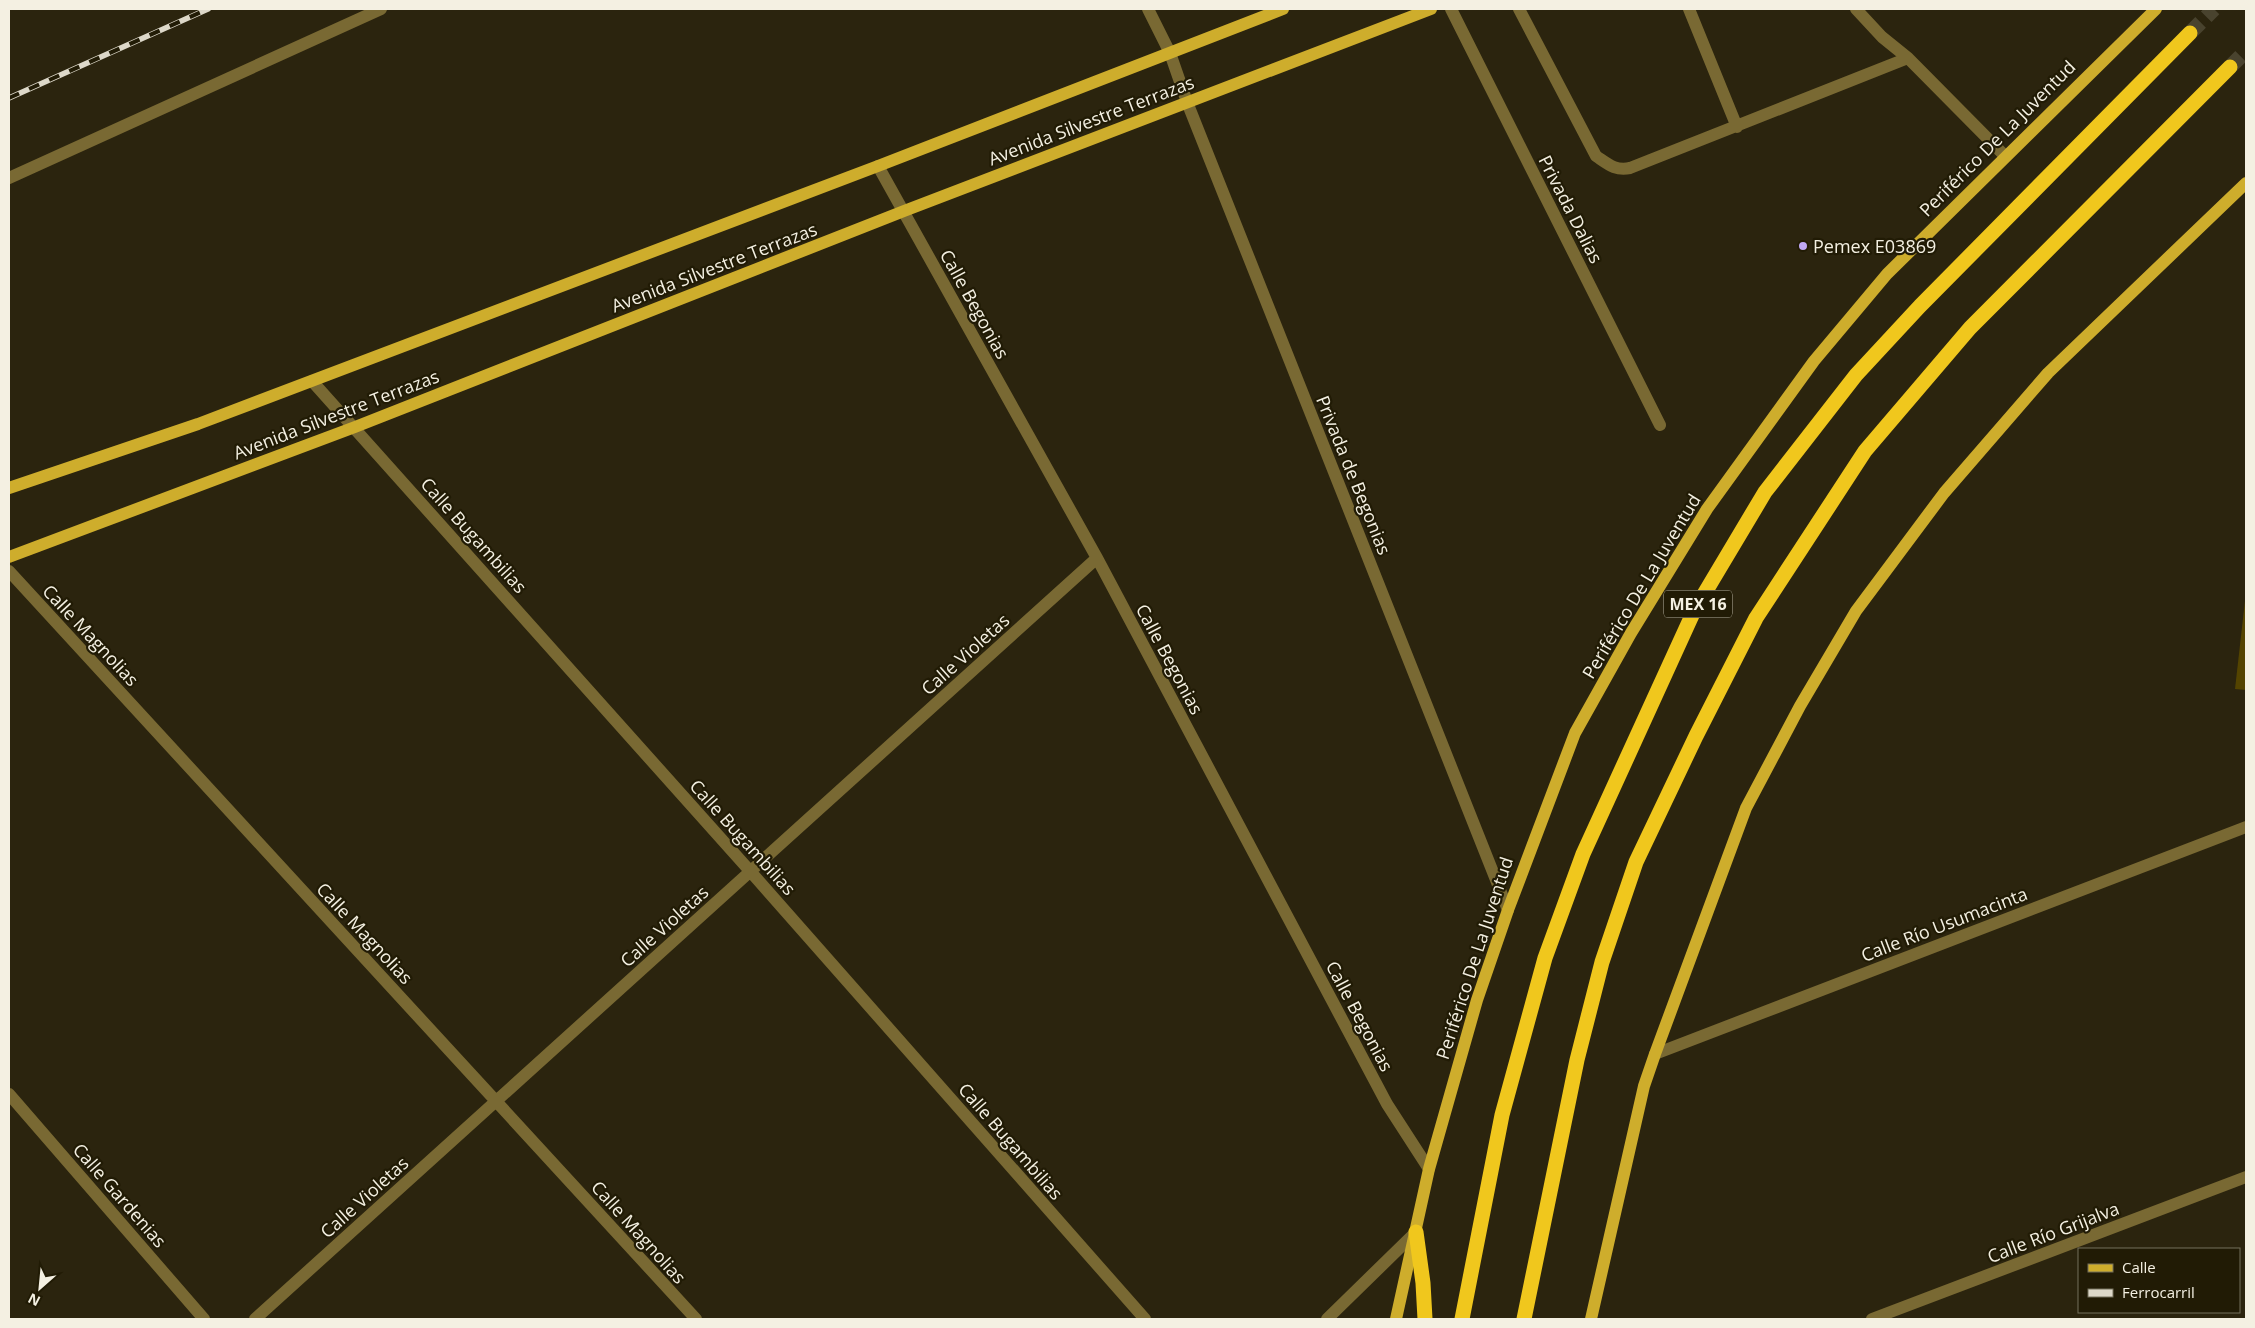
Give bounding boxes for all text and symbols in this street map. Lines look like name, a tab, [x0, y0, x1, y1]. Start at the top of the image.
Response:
street label: Periférico De La Juventud	[1914, 55, 2080, 221]
street label: Avenida Silvestre Terrazas	[985, 70, 1197, 170]
street label: Privada Dalias	[1533, 151, 1609, 267]
street label: Avenida Silvestre Terrazas	[608, 217, 820, 317]
place label: Pemex E03869	[1813, 234, 1936, 258]
marker: Pemex E03869	[1797, 240, 1809, 252]
street label: Calle Begonias	[935, 245, 1015, 363]
street label: Avenida Silvestre Terrazas	[230, 364, 442, 464]
street label: Privada de Begonias	[1311, 392, 1397, 558]
street label: Calle Bugambilias	[416, 472, 532, 598]
street label: Periférico De La Juventud	[1576, 489, 1706, 683]
street label: Calle Magnolias	[38, 579, 144, 691]
road number: MEX 16	[1664, 590, 1732, 618]
street label: Calle Begonias	[1131, 600, 1209, 718]
street label: Calle Violetas	[916, 608, 1014, 700]
street label: Calle Bugambilias	[685, 774, 801, 900]
street label: Periférico De La Juventud	[1430, 854, 1518, 1062]
street label: Calle Magnolias	[312, 877, 418, 989]
street label: Calle Violetas	[615, 880, 713, 972]
street label: Calle Río Usumacinta	[1857, 881, 2031, 967]
street label: Calle Begonias	[1321, 957, 1399, 1075]
street label: Calle Bugambilias	[954, 1077, 1068, 1205]
street label: Calle Gardenias	[68, 1138, 172, 1252]
street label: Calle Violetas	[315, 1151, 413, 1243]
street label: Calle Magnolias	[586, 1175, 692, 1289]
street label: Calle Río Grijalva	[1984, 1196, 2122, 1268]
legend	[2078, 1248, 2240, 1313]
text: Calle	[2122, 1257, 2156, 1277]
north arrow	[15, 1263, 65, 1313]
text: Ferrocarril	[2122, 1282, 2195, 1302]
text: N	[24, 1289, 43, 1311]

